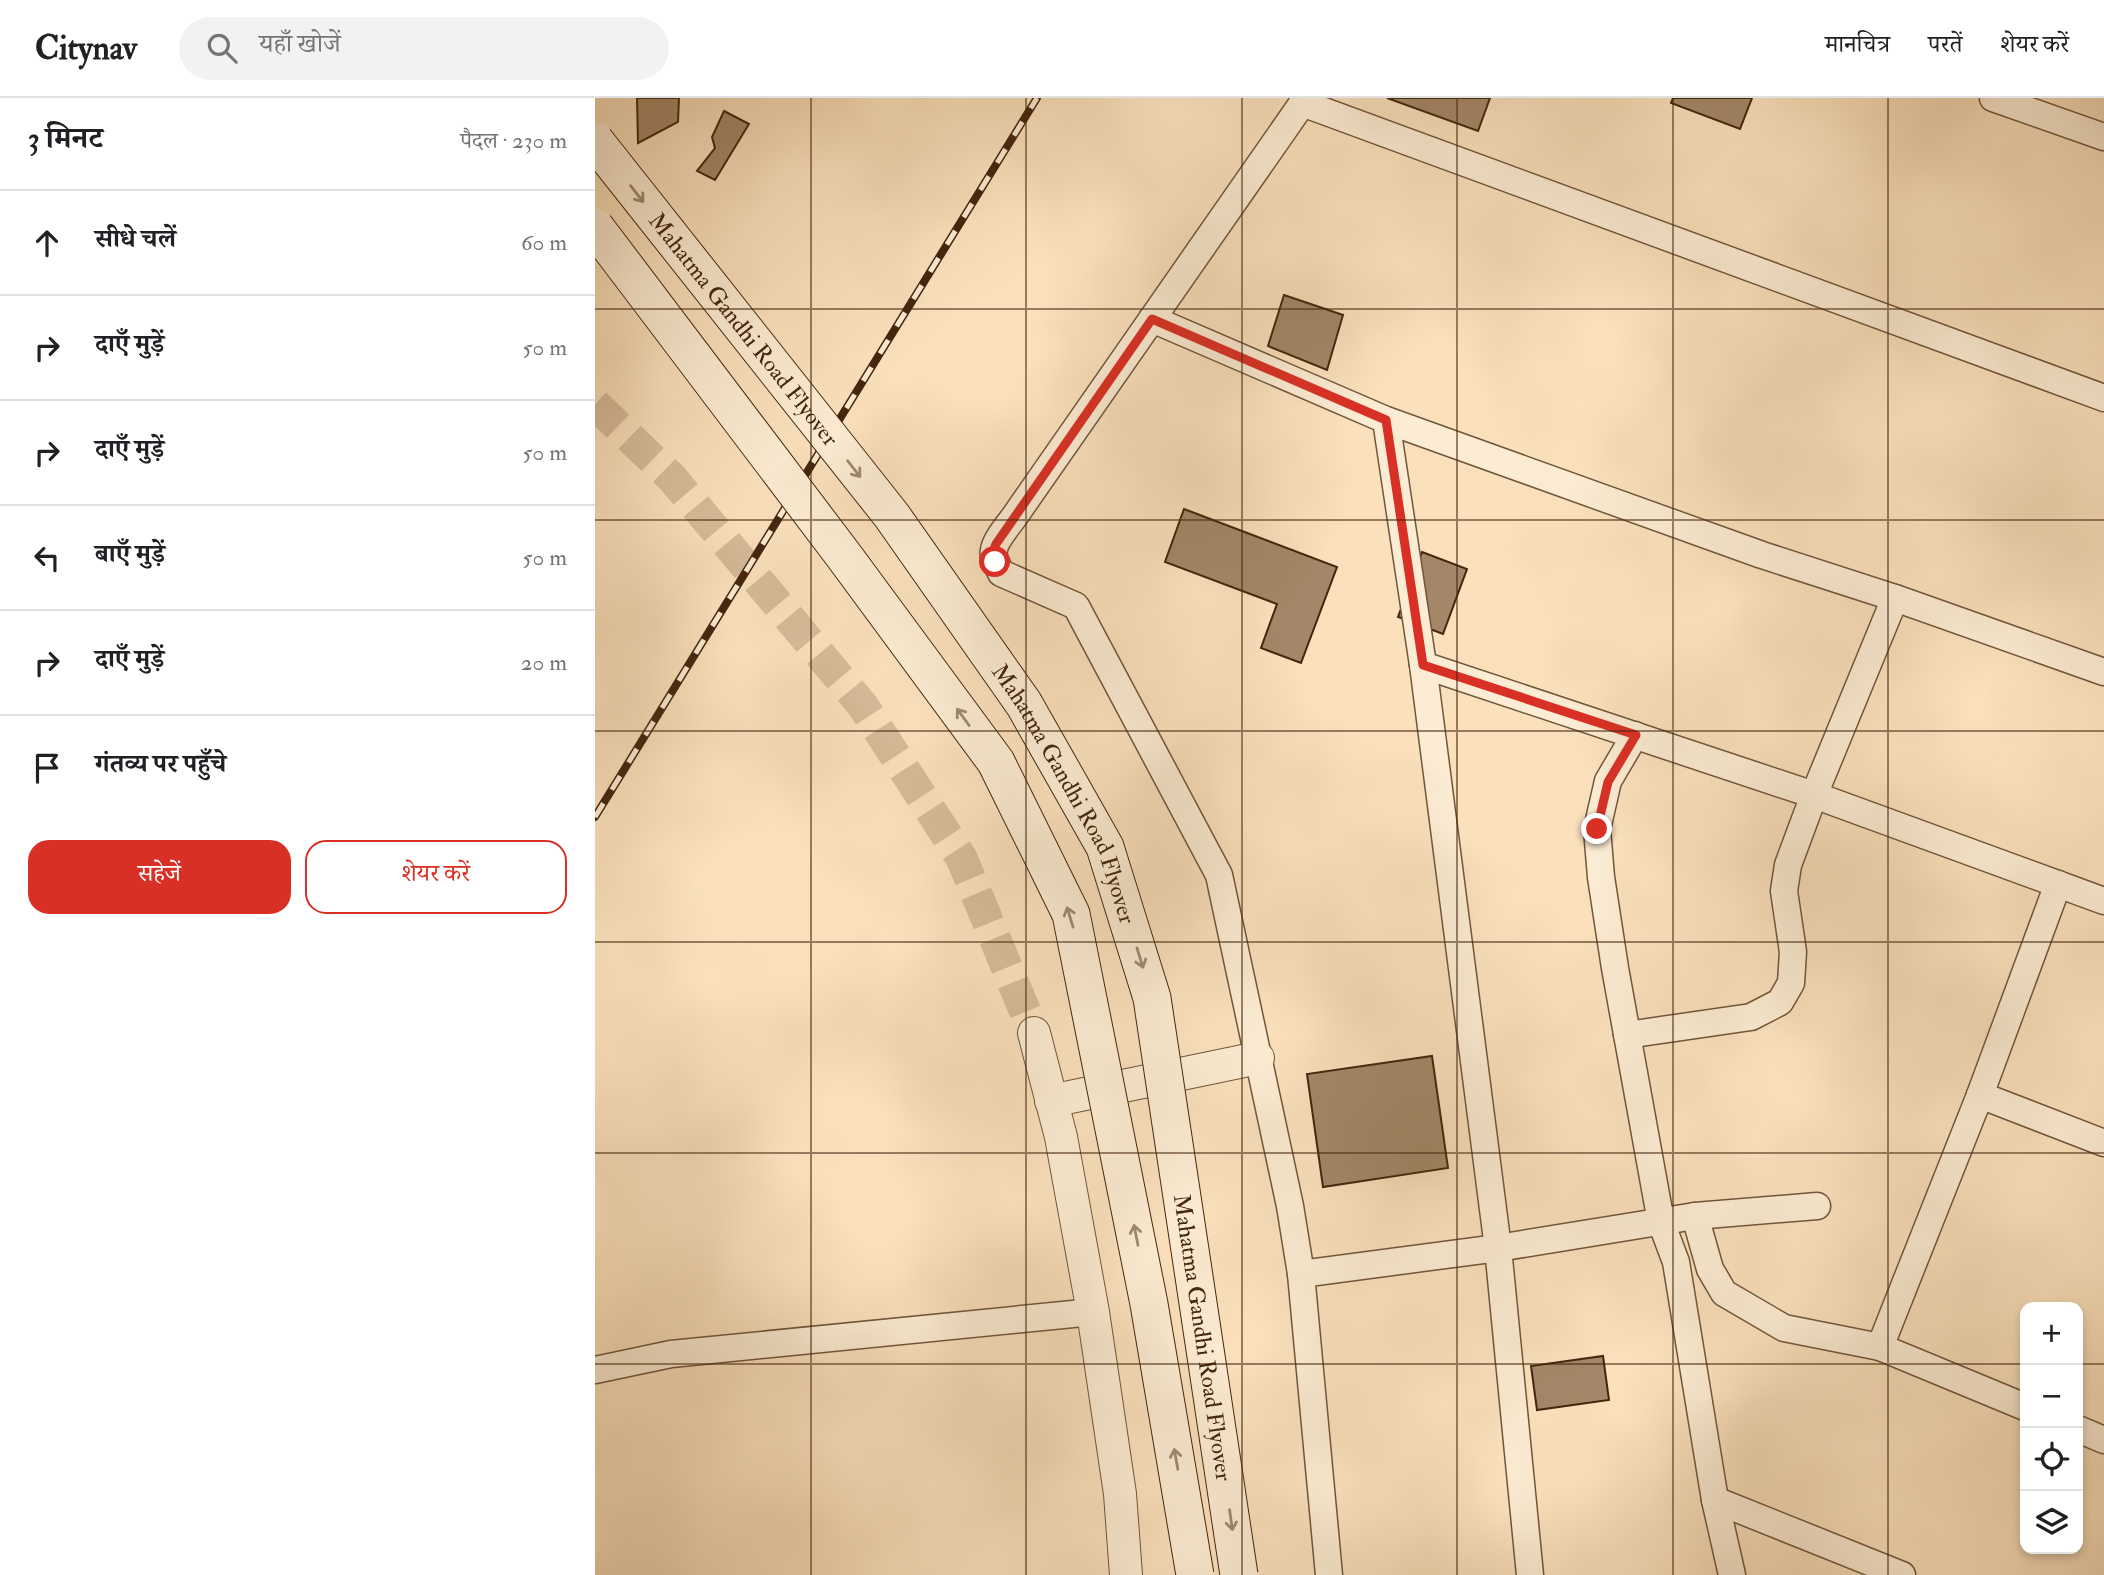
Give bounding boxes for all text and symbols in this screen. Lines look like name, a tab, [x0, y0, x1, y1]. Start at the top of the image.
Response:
search box	[179, 17, 669, 80]
text: Citynav	[35, 28, 137, 69]
text: यहाँ खोजें	[259, 28, 341, 60]
icon: search	[203, 29, 241, 67]
text: मानचित्र	[1825, 29, 1890, 60]
text: परतें	[1928, 29, 1962, 60]
text: शेयर करें	[2000, 29, 2069, 60]
text: 3 मिनट	[28, 120, 103, 157]
text: पैदल · 230 m	[460, 126, 567, 155]
one-way arrow	[630, 185, 645, 203]
street label: Mahatma Gandhi Road Flyover	[642, 207, 845, 452]
text: सीधे चलें	[95, 223, 176, 255]
icon: ahead	[28, 224, 66, 262]
text: 60 m	[521, 228, 567, 257]
text: दाएँ मुड़ें	[95, 328, 164, 360]
icon: right	[28, 329, 66, 367]
text: 50 m	[523, 333, 567, 362]
text: दाएँ मुड़ें	[95, 433, 164, 465]
icon: right	[28, 434, 66, 472]
text: 50 m	[523, 438, 567, 467]
one-way arrow	[847, 459, 862, 477]
text: बाएँ मुड़ें	[95, 538, 165, 570]
icon: left	[28, 539, 66, 577]
text: 50 m	[523, 543, 567, 572]
route start	[979, 546, 1010, 577]
text: दाएँ मुड़ें	[95, 643, 164, 675]
icon: right	[28, 644, 66, 682]
text: 20 m	[521, 648, 567, 677]
street label: Mahatma Gandhi Road Flyover	[985, 658, 1142, 928]
one-way arrow	[956, 708, 970, 727]
text: गंतव्य पर पहुँचे	[95, 748, 226, 780]
icon: arrive	[28, 749, 66, 787]
route end	[1581, 813, 1612, 844]
button: सहेजें	[28, 840, 291, 914]
button: शेयर करें	[305, 840, 567, 914]
one-way arrow	[1063, 906, 1076, 928]
one-way arrow	[1134, 946, 1147, 968]
street label: Mahatma Gandhi Road Flyover	[1167, 1192, 1239, 1483]
one-way arrow	[1128, 1224, 1142, 1247]
map controls	[2020, 1302, 2083, 1554]
button: +	[2020, 1302, 2083, 1365]
button: −	[2020, 1365, 2083, 1428]
button: locate	[2020, 1428, 2083, 1491]
one-way arrow	[1169, 1448, 1182, 1471]
button: layers	[2020, 1491, 2083, 1554]
one-way arrow	[1225, 1509, 1238, 1531]

